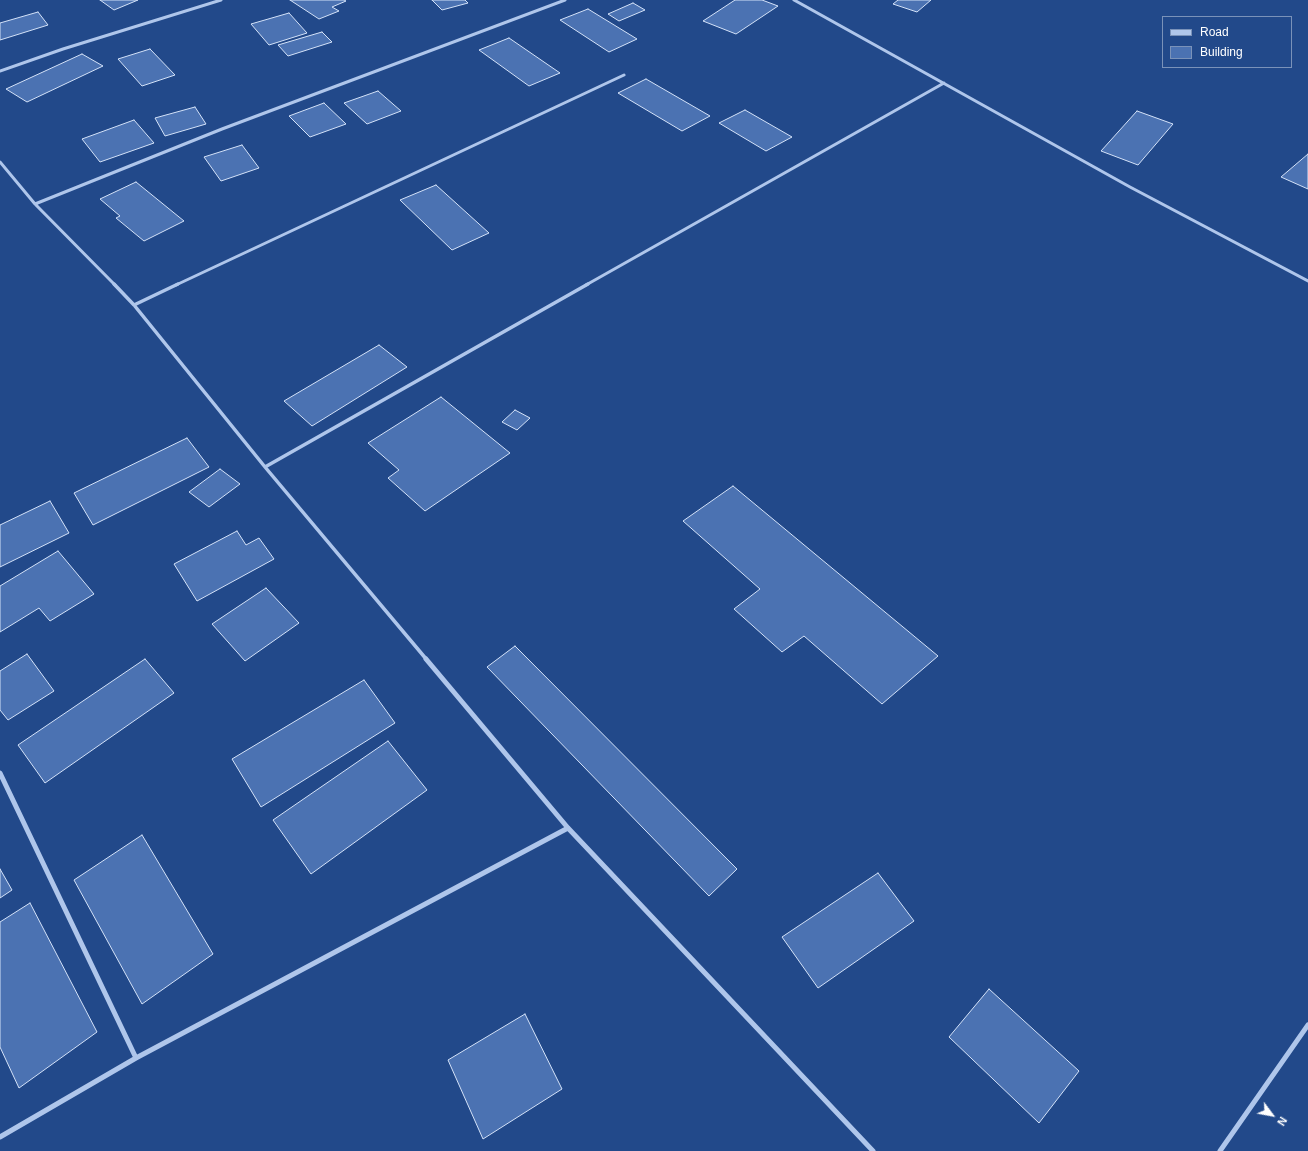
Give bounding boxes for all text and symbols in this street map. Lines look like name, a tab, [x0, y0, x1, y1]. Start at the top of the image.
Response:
legend	[1162, 16, 1292, 68]
text: Road	[1200, 25, 1229, 39]
text: Building	[1200, 45, 1243, 59]
north arrow	[1252, 1095, 1292, 1135]
text: N	[1275, 1115, 1289, 1128]

